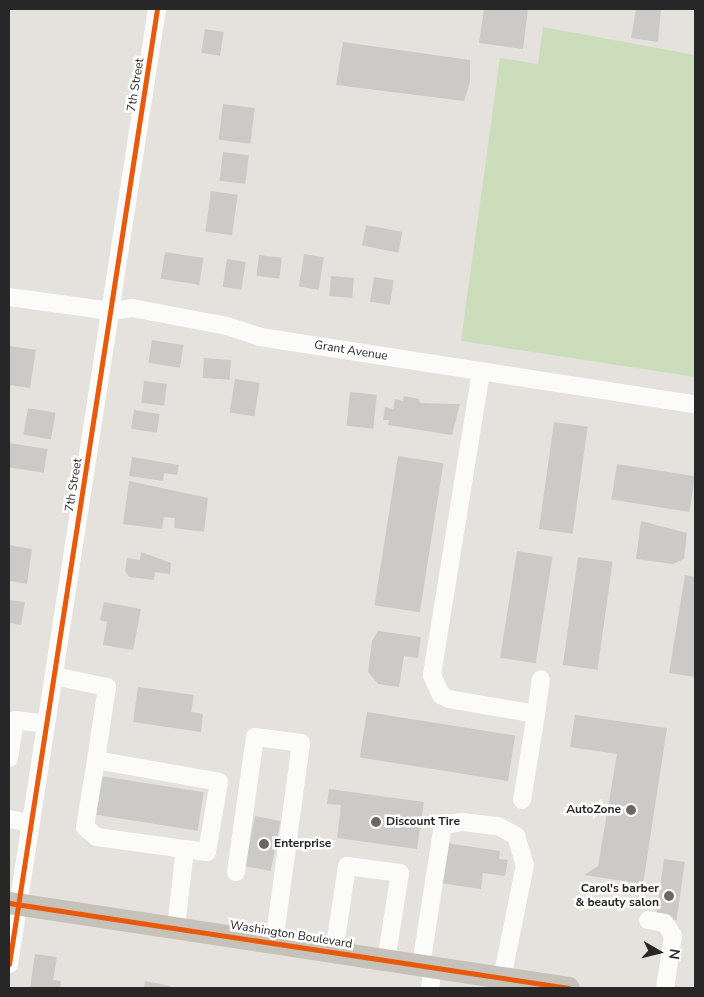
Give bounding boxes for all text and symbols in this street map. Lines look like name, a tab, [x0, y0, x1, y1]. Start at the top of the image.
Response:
street label: 7th Street	[125, 57, 147, 113]
street label: Grant Avenue	[313, 338, 389, 364]
street label: 7th Street	[63, 457, 85, 513]
place label: AutoZone	[566, 803, 621, 817]
marker: AutoZone	[625, 804, 637, 816]
place label: Discount Tire	[386, 815, 460, 829]
marker: Discount Tire	[370, 816, 382, 828]
place label: Enterprise	[274, 837, 331, 851]
marker: Enterprise	[258, 838, 270, 850]
place label: Carol's barber & beauty salon	[575, 882, 659, 910]
marker: Carol's barber & beauty salon	[663, 890, 675, 902]
street label: Washington Boulevard	[229, 918, 353, 952]
north arrow	[634, 927, 684, 977]
text: N	[664, 948, 684, 961]

